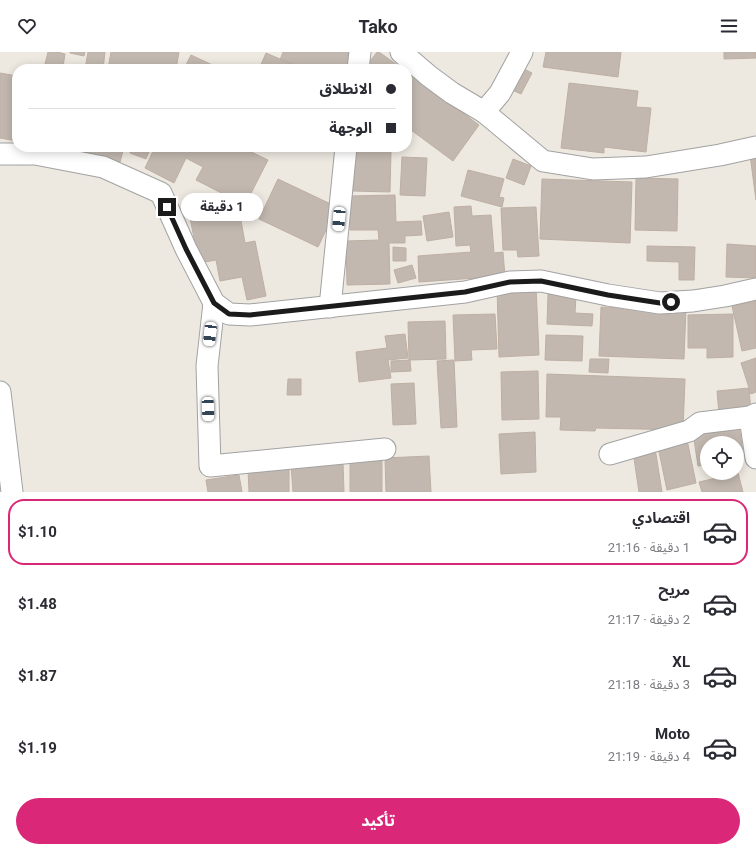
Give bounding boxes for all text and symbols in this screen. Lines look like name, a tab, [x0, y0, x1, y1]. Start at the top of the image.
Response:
icon: heart	[16, 15, 38, 37]
icon: menu	[718, 15, 740, 37]
text: Tako	[358, 16, 398, 37]
text: الانطلاق	[320, 80, 372, 98]
text: الوجهة	[329, 119, 372, 137]
callout: 1 دقيقة	[181, 193, 263, 221]
route end	[158, 198, 176, 216]
text: 1 دقيقة	[200, 199, 244, 214]
car	[332, 207, 346, 231]
route start	[662, 293, 680, 311]
car	[203, 321, 217, 347]
car	[202, 397, 214, 421]
map controls	[700, 436, 744, 480]
button: locate	[700, 436, 744, 480]
text: اقتصادي	[632, 509, 690, 527]
icon: car	[702, 514, 738, 550]
text: $1.10	[18, 523, 57, 541]
text: 1 دقيقة · 21:16	[608, 540, 690, 555]
text: مريح	[658, 581, 690, 599]
icon: car	[702, 586, 738, 622]
text: $1.48	[18, 595, 57, 613]
text: 2 دقيقة · 21:17	[608, 612, 690, 627]
text: XL	[672, 653, 690, 671]
icon: car	[702, 658, 738, 694]
text: $1.87	[18, 667, 57, 685]
text: 3 دقيقة · 21:18	[608, 677, 690, 692]
text: Moto	[655, 725, 690, 743]
icon: car	[702, 730, 738, 766]
text: $1.19	[18, 739, 57, 757]
text: 4 دقيقة · 21:19	[608, 749, 690, 764]
button: تأكيد	[16, 798, 740, 844]

